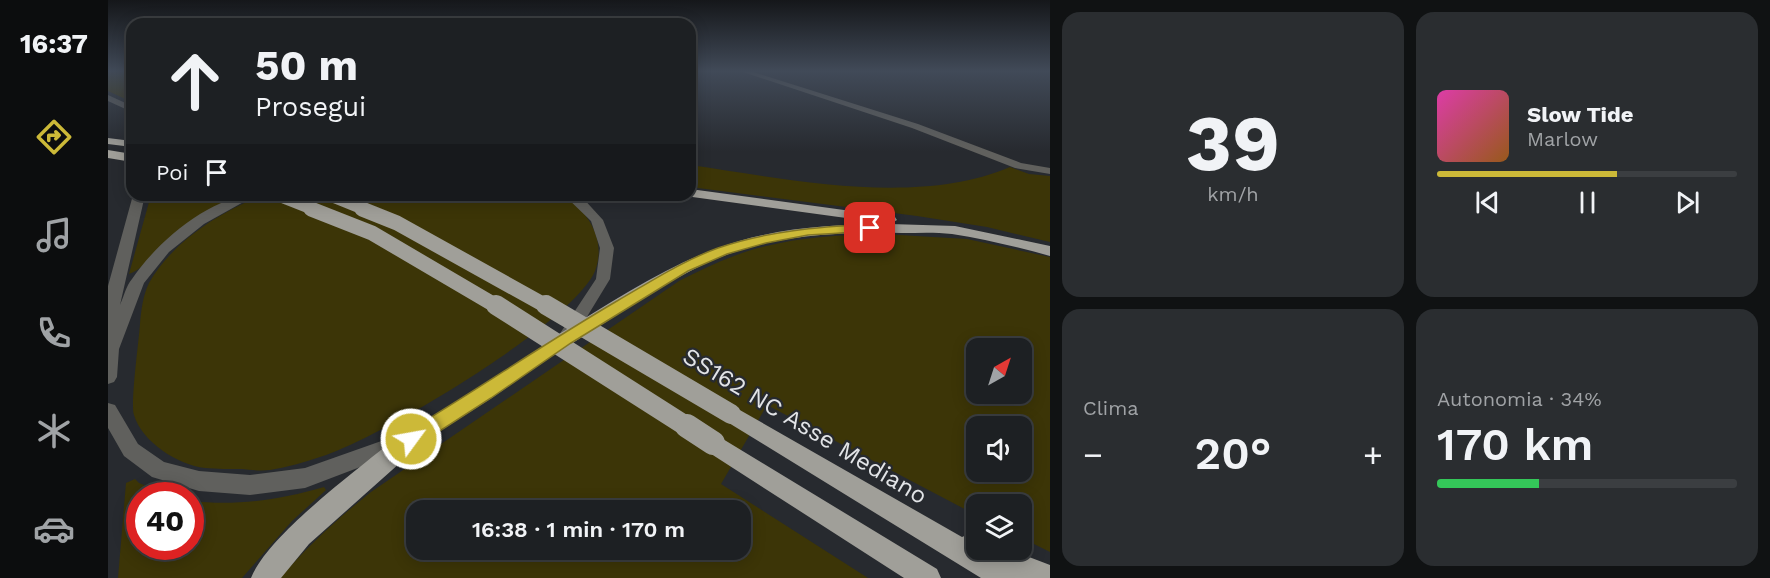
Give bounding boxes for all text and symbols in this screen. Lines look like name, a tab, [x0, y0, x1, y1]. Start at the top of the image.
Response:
text: 16:37	[20, 28, 88, 60]
text: 50 m	[255, 41, 358, 90]
icon: ahead	[156, 42, 234, 120]
text: Prosegui	[255, 91, 366, 123]
text: 39	[1186, 97, 1280, 189]
text: Slow Tide	[1527, 102, 1634, 127]
icon: directions	[33, 116, 75, 158]
text: Marlow	[1527, 127, 1598, 151]
icon: arrive	[200, 156, 233, 189]
text: Poi	[156, 160, 188, 185]
text: km/h	[1207, 182, 1259, 206]
icon: previous	[1471, 186, 1504, 219]
icon: pause	[1571, 186, 1604, 219]
icon: next	[1671, 186, 1704, 219]
pin	[844, 202, 895, 253]
icon: arrive	[853, 211, 886, 244]
icon: music	[33, 214, 75, 256]
icon: phone	[33, 312, 75, 354]
north arrow	[966, 338, 1032, 404]
map controls	[966, 338, 1032, 560]
street label: SS162 NC Asse Mediano	[678, 342, 932, 510]
text: Autonomia · 34%	[1437, 387, 1602, 411]
text: Clima	[1083, 396, 1139, 420]
position arrow	[379, 407, 443, 471]
icon: climate	[33, 410, 75, 452]
button: sound	[966, 416, 1032, 482]
text: 170 km	[1437, 418, 1593, 471]
text: 20°	[1195, 427, 1271, 480]
text: −	[1083, 435, 1103, 474]
text: +	[1363, 435, 1383, 474]
speed limit sign: 40	[126, 482, 204, 560]
button: layers	[966, 494, 1032, 560]
icon: car	[33, 508, 75, 550]
text: 16:38 · 1 min · 170 m	[472, 517, 685, 542]

